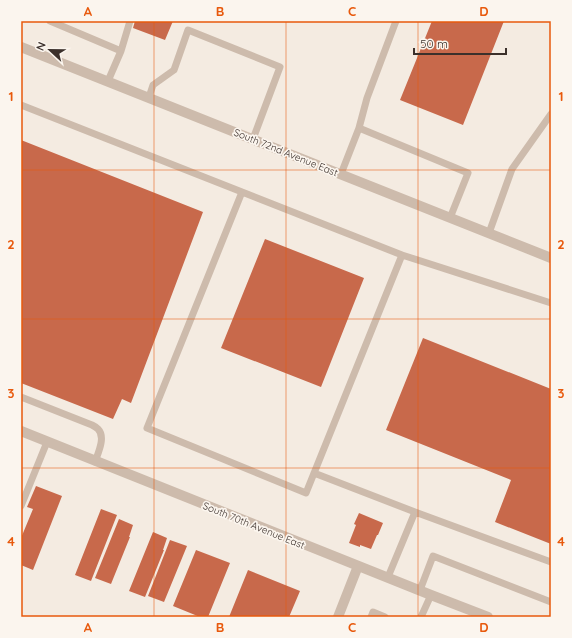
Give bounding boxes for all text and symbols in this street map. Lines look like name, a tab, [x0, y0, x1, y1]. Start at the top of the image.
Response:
text: A	[84, 3, 93, 19]
text: B	[216, 3, 224, 19]
text: C	[348, 3, 356, 19]
text: D	[479, 3, 489, 19]
north arrow	[30, 30, 70, 70]
scale bar	[414, 30, 506, 56]
text: 50 m	[420, 36, 448, 51]
text: N	[33, 40, 49, 53]
text: 1	[8, 88, 14, 104]
text: 1	[558, 88, 564, 104]
street label: South 72nd Avenue East	[232, 126, 340, 180]
text: 2	[7, 236, 15, 252]
text: 2	[557, 236, 565, 252]
text: 3	[8, 385, 15, 401]
text: 3	[558, 385, 565, 401]
street label: South 70th Avenue East	[201, 499, 307, 552]
text: 4	[7, 533, 15, 549]
text: 4	[557, 533, 565, 549]
text: A	[84, 619, 93, 635]
text: B	[216, 619, 224, 635]
text: C	[348, 619, 356, 635]
text: D	[479, 619, 489, 635]

